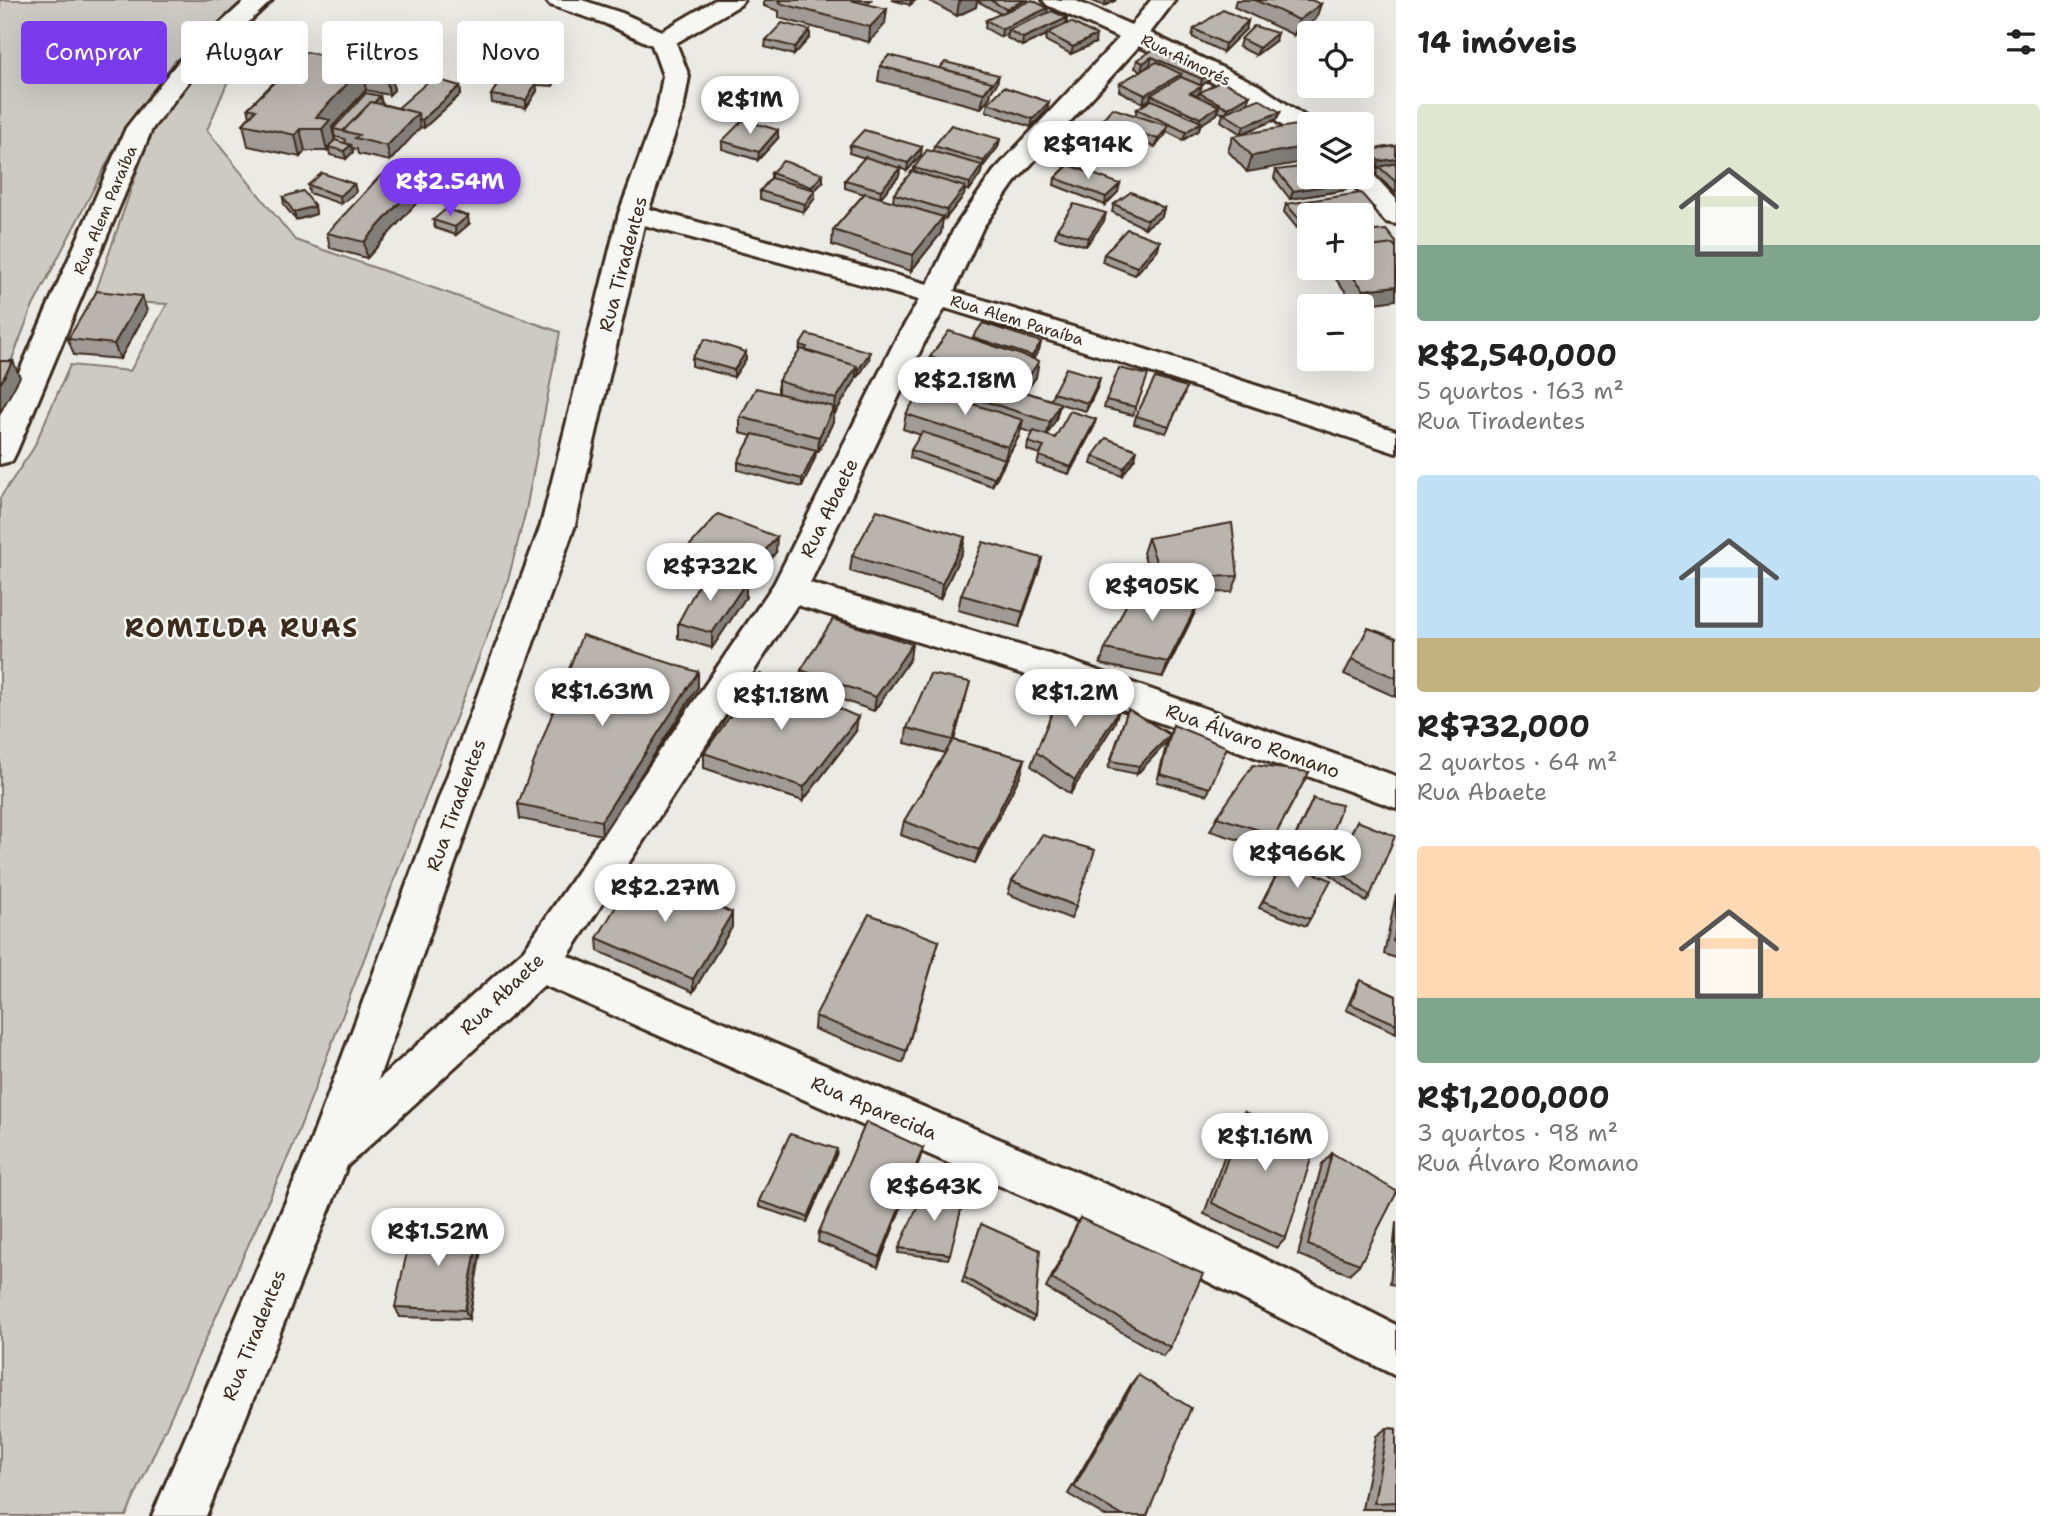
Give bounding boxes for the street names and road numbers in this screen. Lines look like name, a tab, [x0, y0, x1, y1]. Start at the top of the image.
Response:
street label: Rua Aimorés	[1138, 29, 1235, 91]
street label: Rua Alem Paraíba	[68, 142, 142, 278]
street label: Rua Tiradentes	[593, 194, 653, 334]
street label: Rua Alem Paraíba	[948, 290, 1086, 350]
street label: Rua Abaete	[794, 454, 864, 562]
street label: Rua Álvaro Romano	[1163, 697, 1344, 784]
street label: Rua Tiradentes	[420, 735, 492, 875]
street label: Rua Abaete	[455, 948, 549, 1040]
street label: Rua Aparecida	[807, 1070, 941, 1146]
street label: Rua Tiradentes	[216, 1266, 292, 1404]

